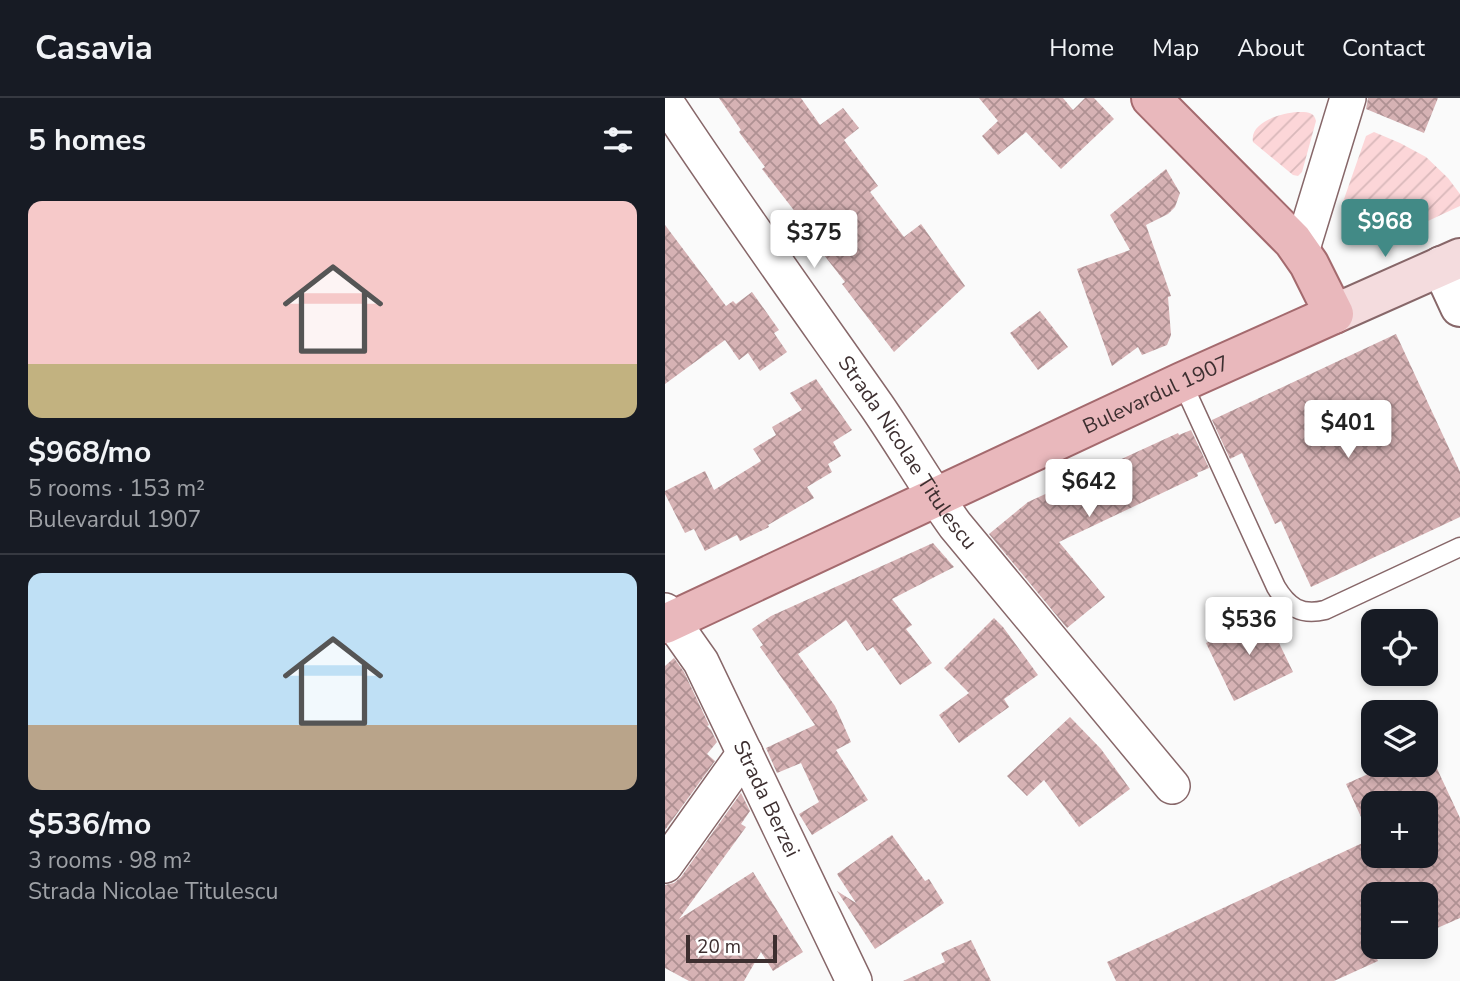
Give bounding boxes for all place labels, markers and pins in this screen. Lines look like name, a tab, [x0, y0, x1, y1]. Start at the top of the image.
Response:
pin: $968	[1344, 200, 1426, 259]
pin: $375	[773, 211, 855, 270]
pin: $401	[1307, 400, 1389, 460]
pin: $642	[1048, 460, 1130, 519]
pin: $536	[1208, 598, 1290, 657]

